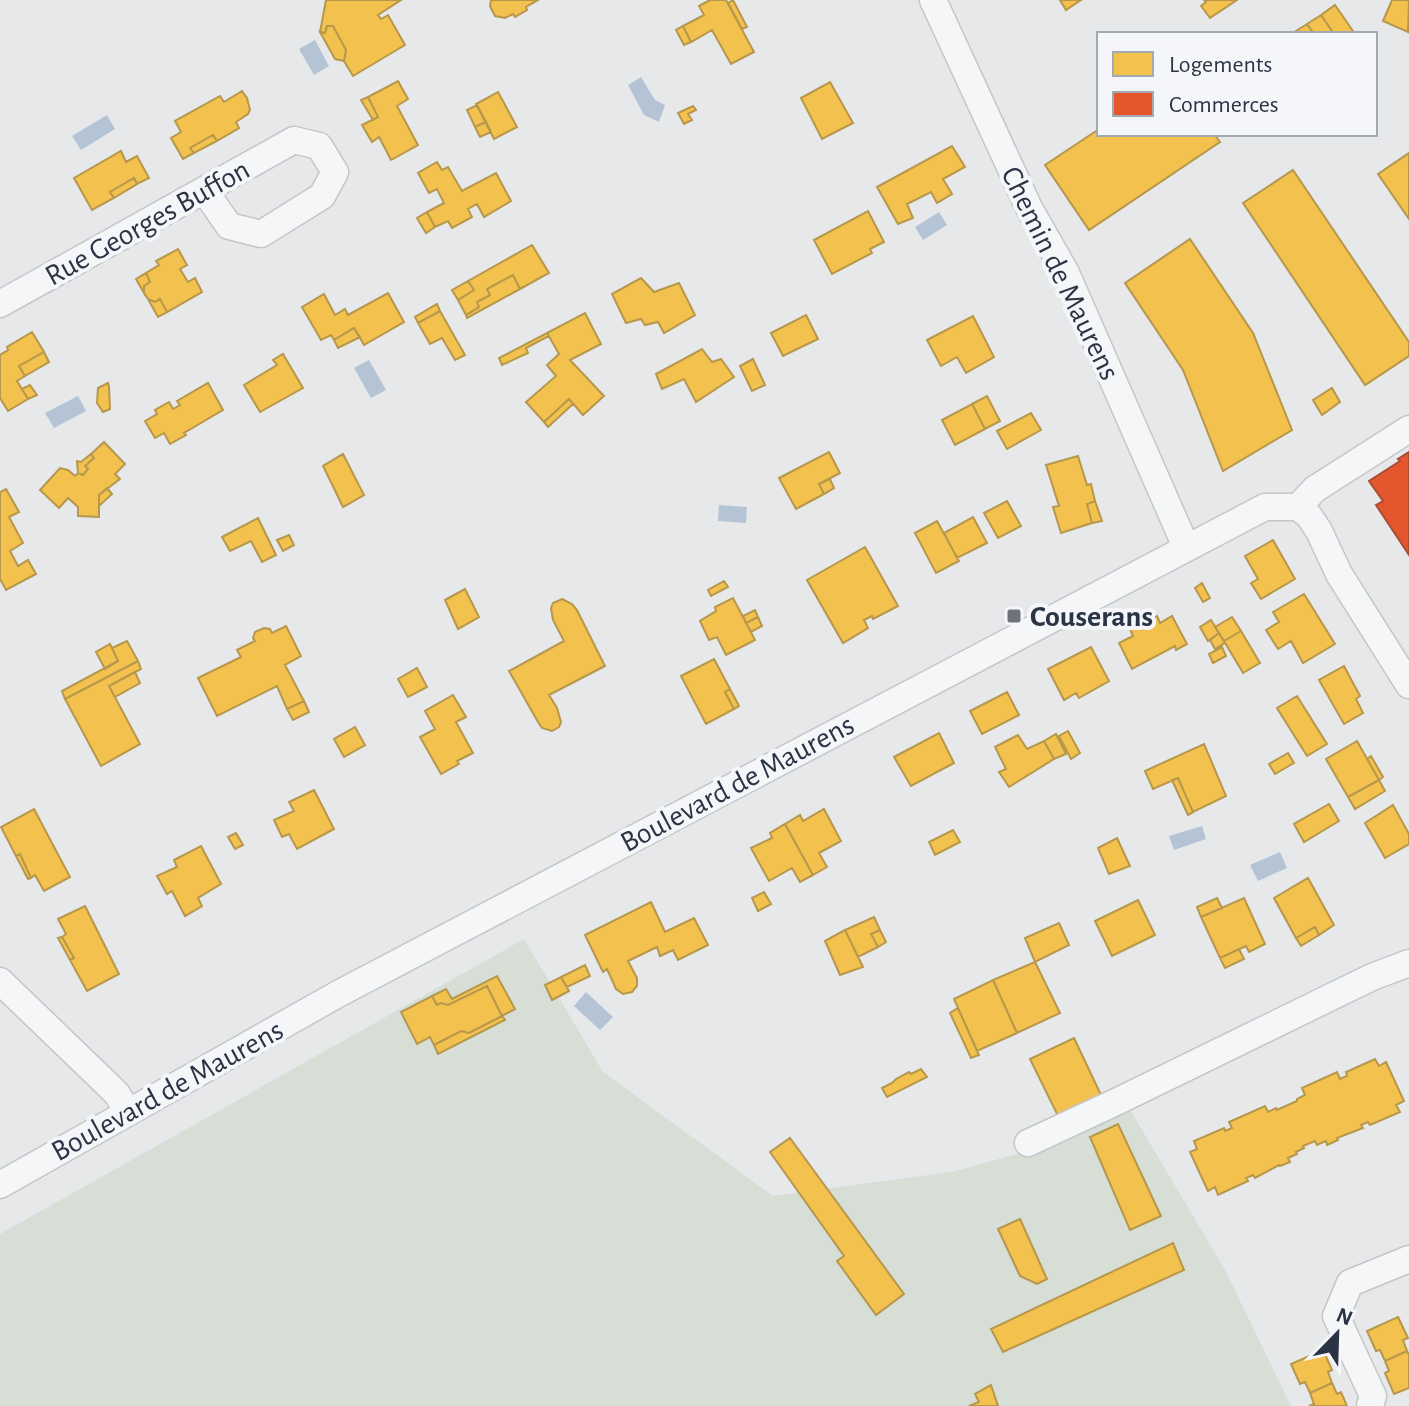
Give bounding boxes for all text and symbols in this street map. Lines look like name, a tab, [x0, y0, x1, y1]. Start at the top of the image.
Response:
legend	[1097, 32, 1377, 136]
text: Logements	[1169, 53, 1272, 77]
text: Commerces	[1169, 93, 1279, 117]
street label: Rue Georges Buffon	[40, 154, 255, 291]
street label: Chemin de Maurens	[995, 162, 1125, 385]
place label: Couserans	[1030, 602, 1153, 632]
marker: Couserans	[1005, 607, 1023, 625]
street label: Boulevard de Maurens	[616, 710, 859, 858]
street label: Boulevard de Maurens	[47, 1015, 288, 1167]
north arrow	[1297, 1294, 1377, 1374]
text: N	[1333, 1303, 1356, 1330]

